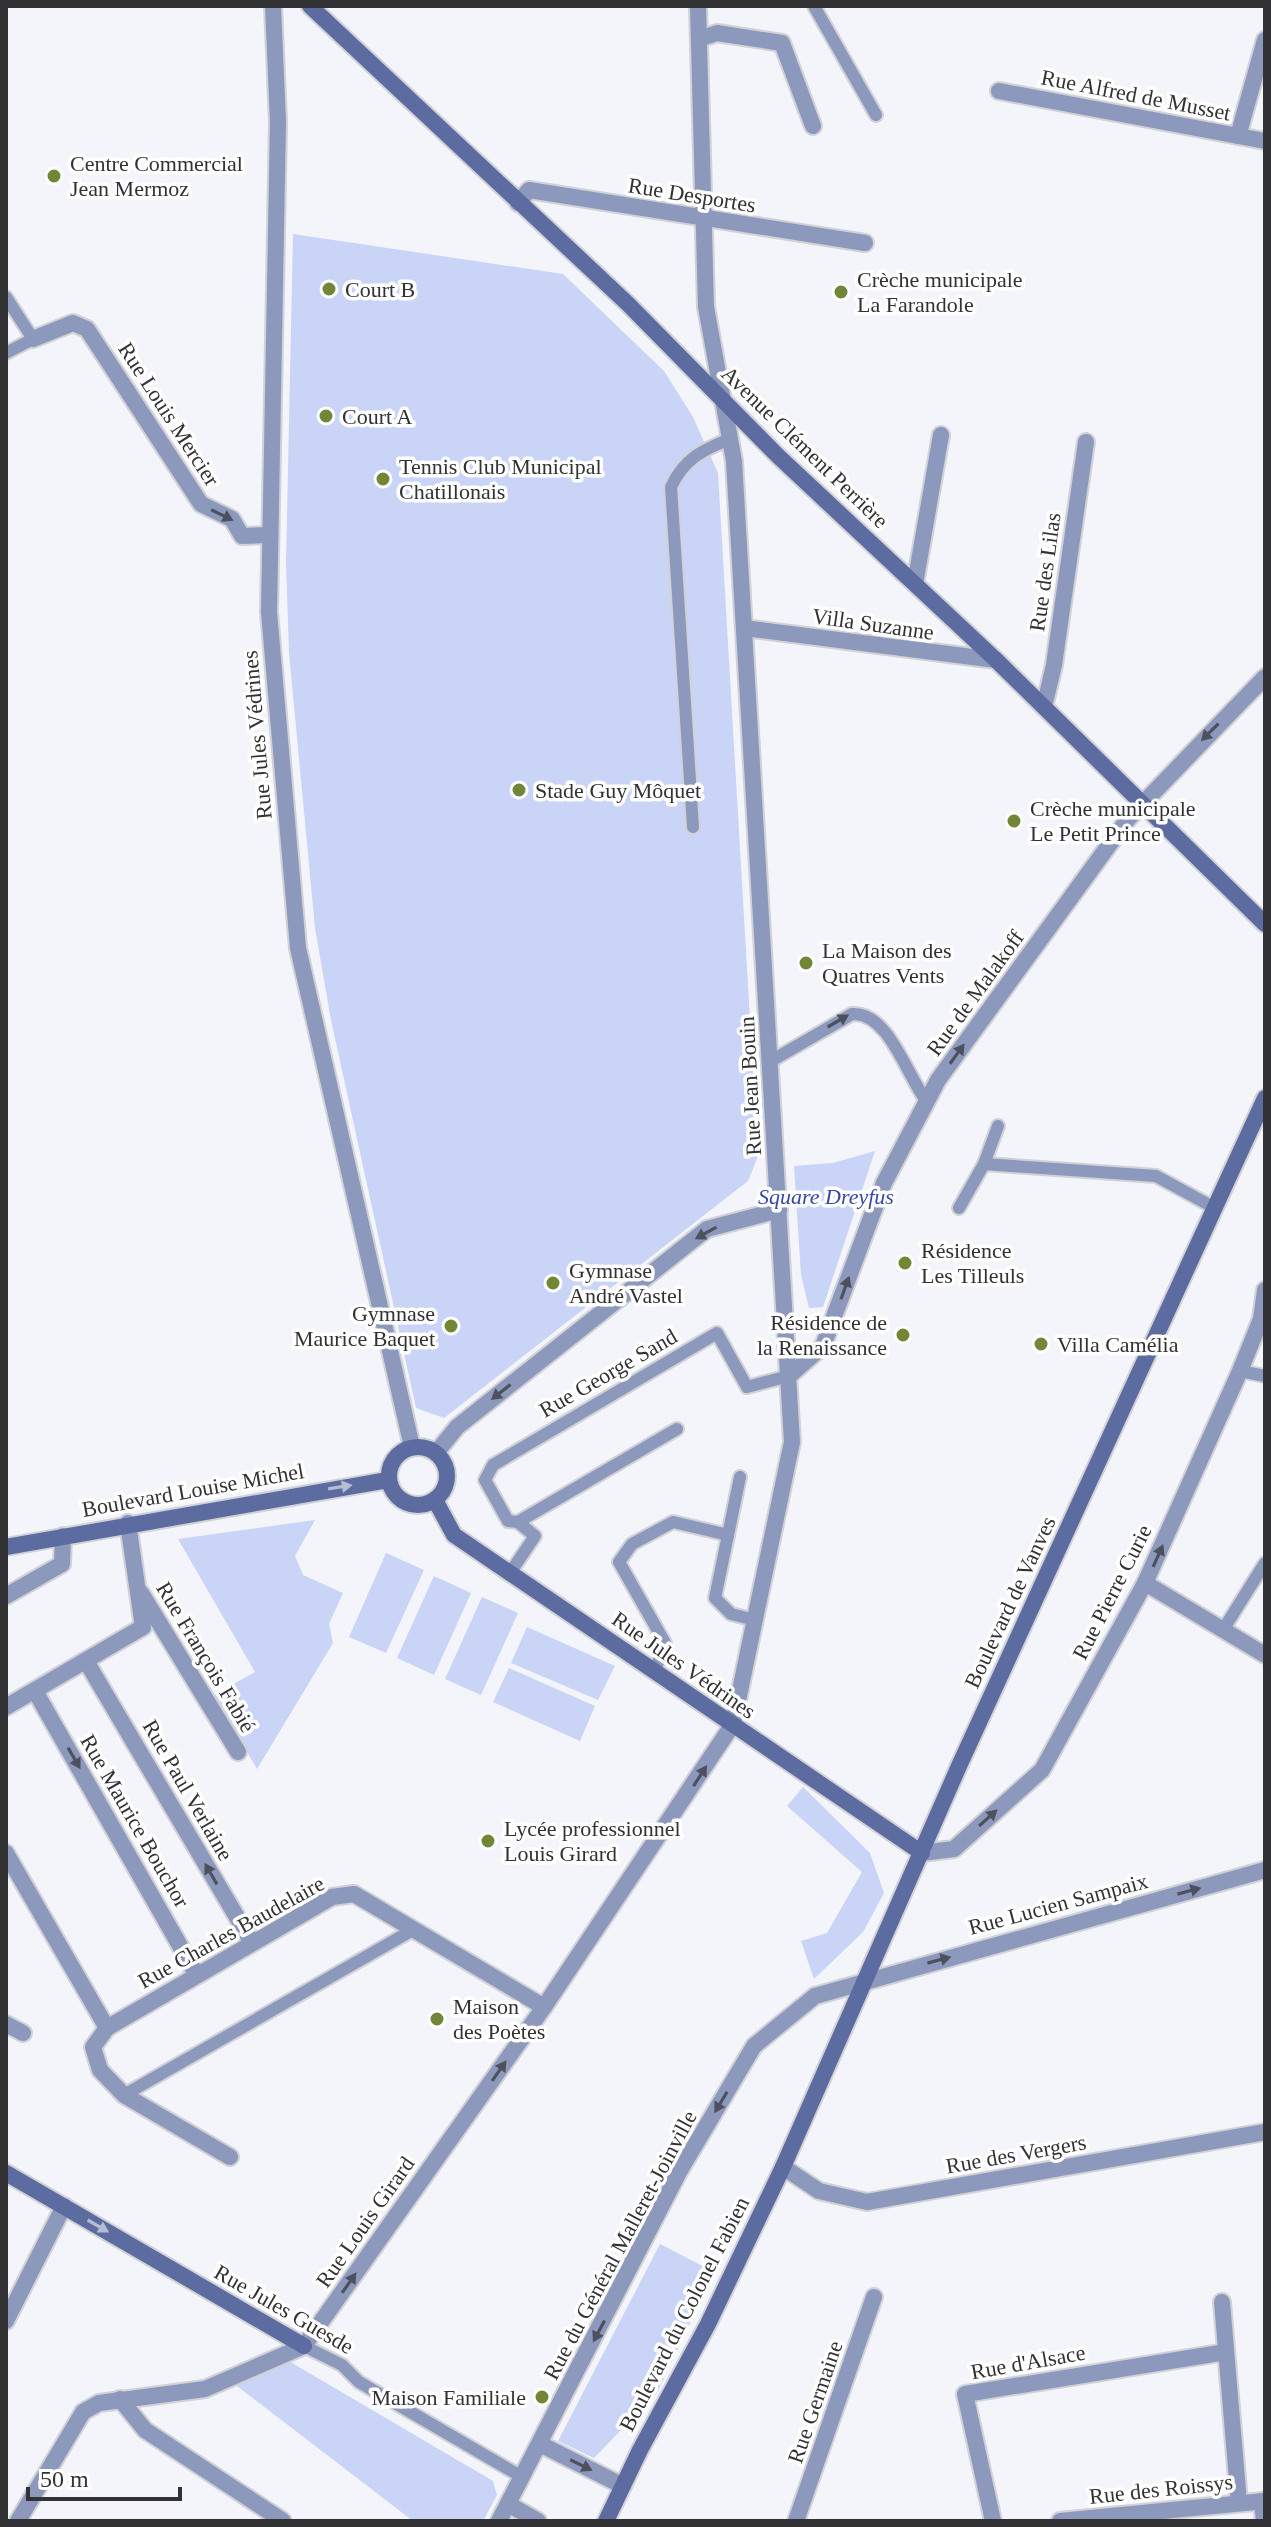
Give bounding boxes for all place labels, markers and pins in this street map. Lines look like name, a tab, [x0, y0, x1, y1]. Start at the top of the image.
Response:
place label: Centre Commercial Jean Mermoz	[70, 151, 243, 201]
marker: Centre Commercial Jean Mermoz	[45, 167, 63, 185]
place label: Crèche municipale La Farandole	[857, 267, 1023, 317]
place label: Court B	[345, 277, 415, 302]
marker: Court B	[320, 280, 338, 298]
marker: Crèche municipale La Farandole	[832, 283, 850, 301]
place label: Court A	[342, 404, 412, 429]
marker: Court A	[317, 407, 335, 425]
place label: Tennis Club Municipal Chatillonais	[399, 454, 602, 504]
marker: Tennis Club Municipal Chatillonais	[374, 470, 392, 488]
place label: Stade Guy Môquet	[535, 778, 701, 803]
marker: Stade Guy Môquet	[510, 781, 528, 799]
place label: Crèche municipale Le Petit Prince	[1030, 796, 1196, 846]
marker: Crèche municipale Le Petit Prince	[1005, 812, 1023, 830]
place label: La Maison des Quatres Vents	[822, 938, 952, 988]
marker: La Maison des Quatres Vents	[797, 954, 815, 972]
place label: Résidence Les Tilleuls	[921, 1238, 1024, 1288]
marker: Résidence Les Tilleuls	[896, 1254, 914, 1272]
place label: Gymnase André Vastel	[569, 1258, 683, 1308]
marker: Gymnase André Vastel	[544, 1274, 562, 1292]
place label: Gymnase Maurice Baquet	[294, 1301, 435, 1351]
place label: Résidence de la Renaissance	[757, 1310, 887, 1360]
marker: Gymnase Maurice Baquet	[442, 1317, 460, 1335]
marker: Résidence de la Renaissance	[894, 1326, 912, 1344]
place label: Villa Camélia	[1057, 1332, 1179, 1357]
marker: Villa Camélia	[1032, 1335, 1050, 1353]
place label: Lycée professionnel Louis Girard	[504, 1816, 681, 1866]
marker: Lycée professionnel Louis Girard	[479, 1832, 497, 1850]
place label: Maison des Poètes	[453, 1994, 545, 2044]
marker: Maison des Poètes	[428, 2010, 446, 2028]
place label: Maison Familiale	[371, 2385, 526, 2410]
marker: Maison Familiale	[533, 2388, 551, 2406]

